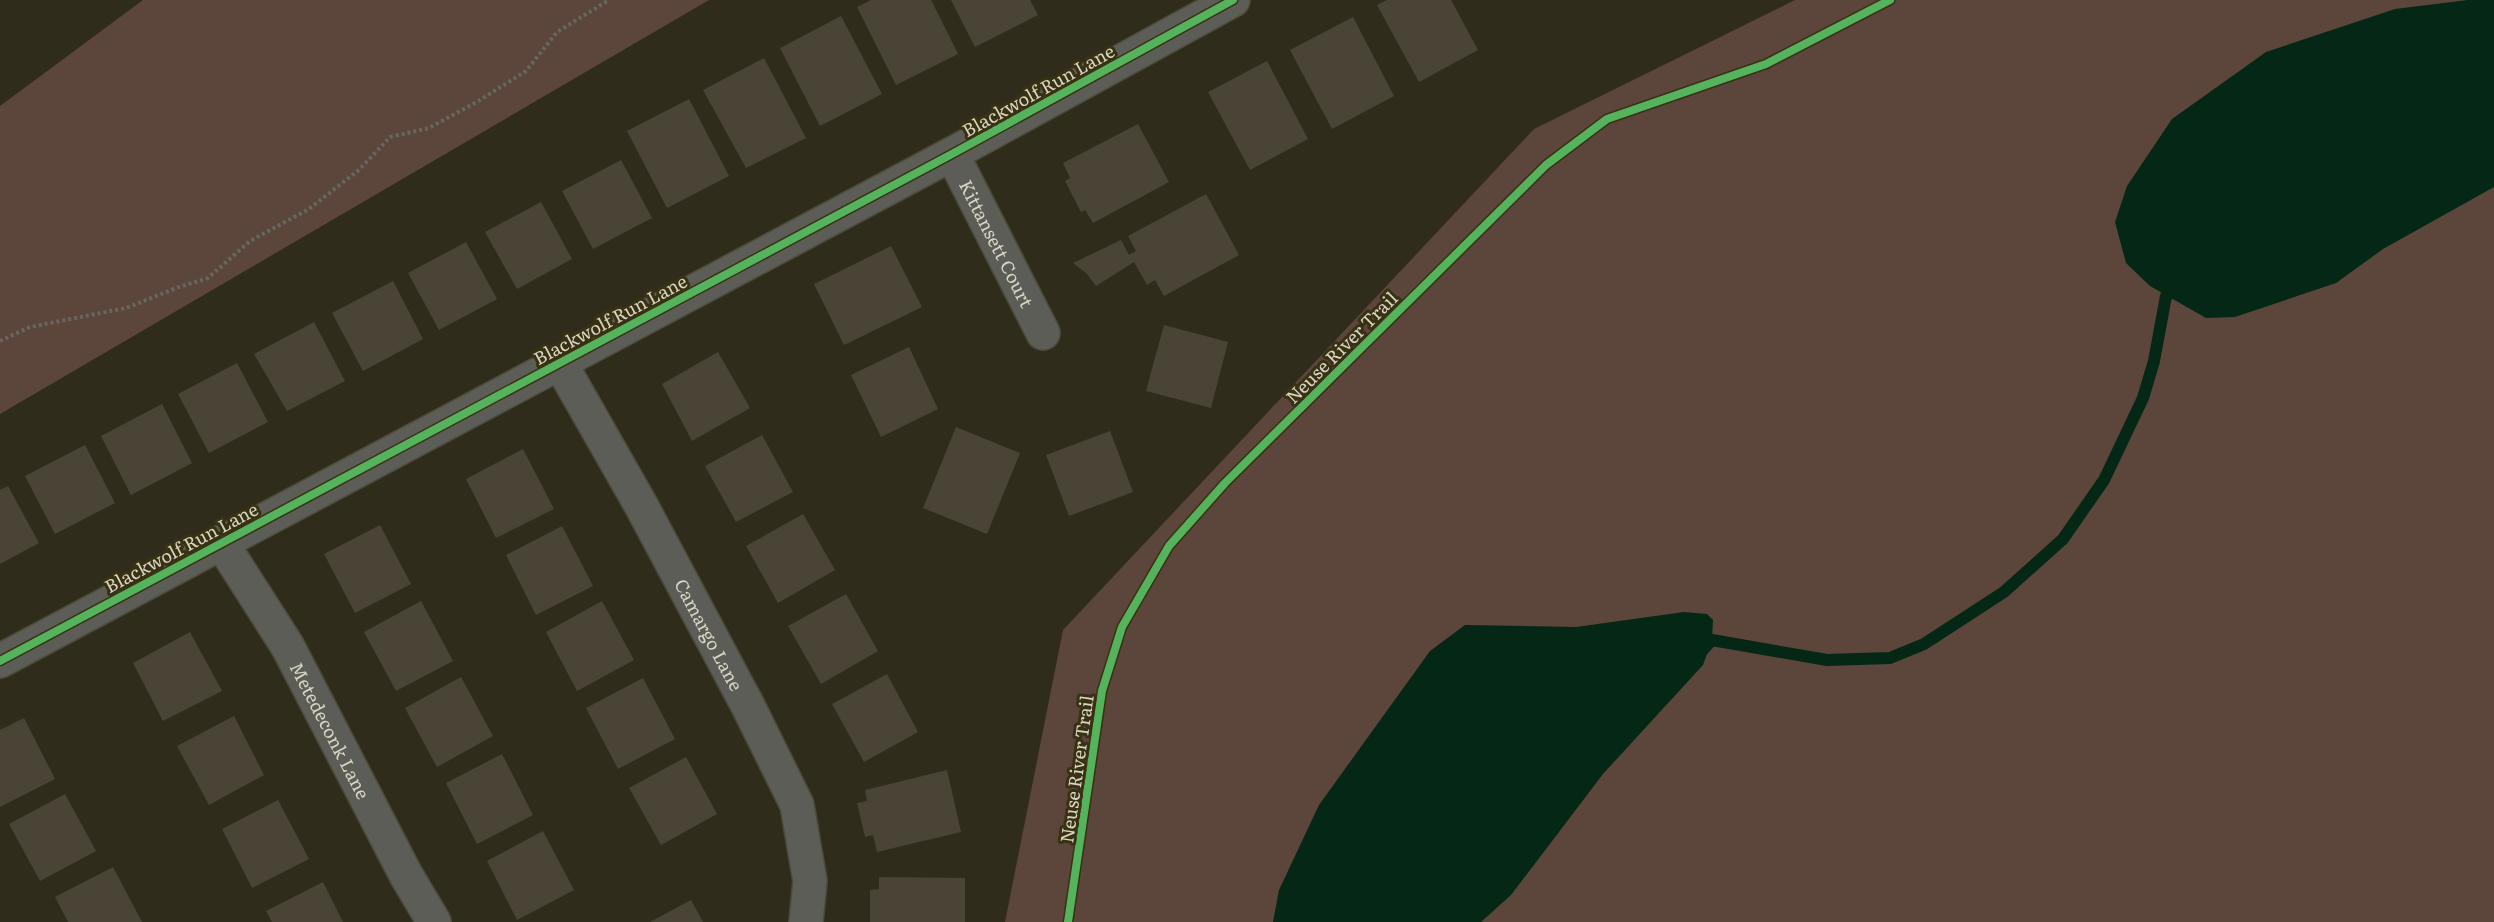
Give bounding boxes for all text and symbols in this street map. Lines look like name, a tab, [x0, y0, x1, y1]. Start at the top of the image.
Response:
street label: Blackwolf Run Lane	[957, 37, 1119, 143]
street label: Kittansett Court	[953, 174, 1041, 312]
street label: Blackwolf Run Lane	[528, 267, 692, 371]
street label: Neuse River Trail	[1279, 285, 1403, 409]
street label: Blackwolf Run Lane	[99, 495, 263, 599]
street label: Camargo Lane	[669, 574, 751, 695]
street label: Metedeconk Lane	[284, 657, 378, 803]
street label: Neuse River Trail	[1052, 693, 1100, 845]

